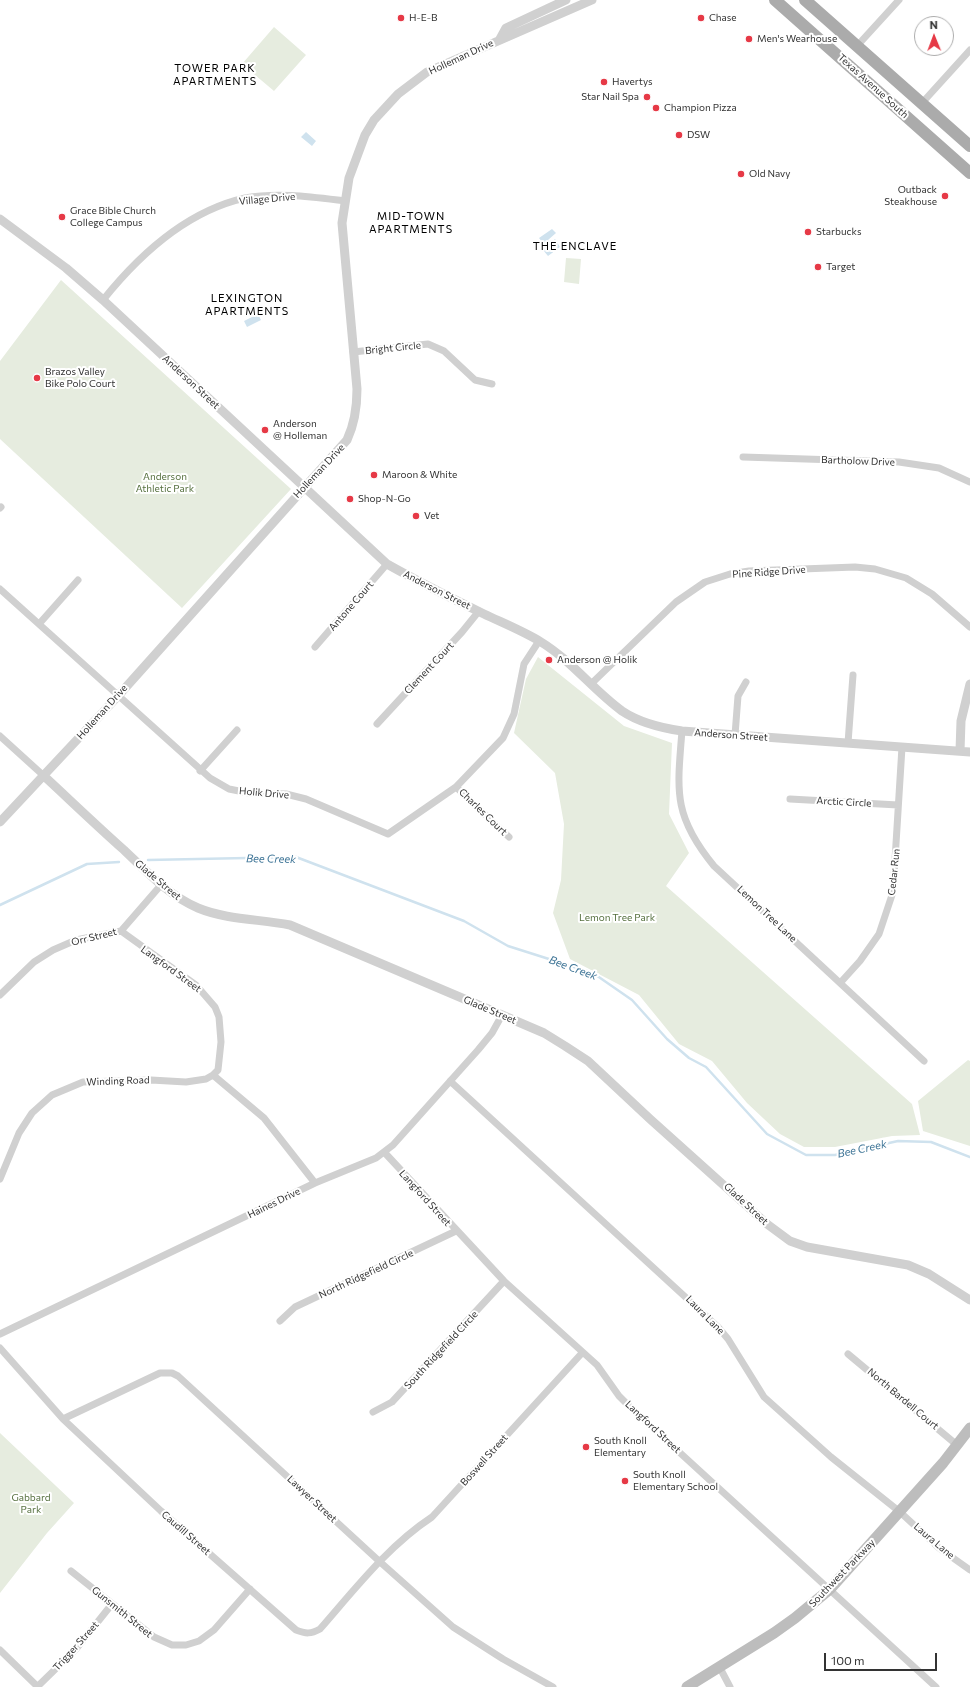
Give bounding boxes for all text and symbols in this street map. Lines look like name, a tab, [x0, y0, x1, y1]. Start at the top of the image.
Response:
place label: H-E-B	[409, 12, 437, 24]
place label: Chase	[709, 12, 737, 24]
marker: H-E-B	[396, 13, 406, 23]
marker: Chase	[696, 13, 706, 23]
north arrow	[914, 16, 954, 56]
text: N	[930, 18, 938, 31]
place label: Men's Wearhouse	[757, 33, 837, 45]
marker: Men's Wearhouse	[744, 34, 754, 44]
street label: Holleman Drive	[427, 37, 495, 77]
street label: Texas Avenue South	[835, 51, 911, 121]
district label: TOWER PARK APARTMENTS	[173, 61, 257, 87]
place label: Havertys	[612, 76, 653, 88]
marker: Havertys	[599, 77, 609, 87]
place label: Star Nail Spa	[581, 91, 639, 103]
marker: Star Nail Spa	[642, 92, 652, 102]
place label: Champion Pizza	[664, 102, 737, 114]
marker: Champion Pizza	[651, 103, 661, 113]
place label: DSW	[687, 129, 710, 141]
marker: DSW	[674, 130, 684, 140]
place label: Old Navy	[749, 168, 790, 180]
marker: Old Navy	[736, 169, 746, 179]
place label: Outback Steakhouse	[884, 184, 937, 208]
street label: Village Drive	[238, 191, 296, 207]
marker: Outback Steakhouse	[940, 191, 950, 201]
place label: Grace Bible Church College Campus	[70, 205, 156, 228]
district label: MID-TOWN APARTMENTS	[369, 209, 453, 235]
marker: Grace Bible Church College Campus	[57, 212, 67, 222]
place label: Starbucks	[816, 226, 862, 238]
marker: Starbucks	[803, 227, 813, 237]
district label: THE ENCLAVE	[533, 239, 617, 253]
place label: Target	[826, 261, 855, 273]
marker: Target	[813, 262, 823, 272]
district label: LEXINGTON APARTMENTS	[205, 291, 289, 317]
street label: Bright Circle	[364, 339, 422, 357]
street label: Anderson Street	[160, 352, 222, 412]
place label: Brazos Valley Bike Polo Court	[45, 366, 115, 390]
marker: Brazos Valley Bike Polo Court	[32, 373, 42, 383]
place label: Anderson @ Holleman	[273, 418, 327, 442]
marker: Anderson @ Holleman	[260, 425, 270, 435]
street label: Holleman Drive	[291, 441, 347, 501]
street label: Bartholow Drive	[821, 454, 895, 468]
place label: Maroon & White	[382, 469, 457, 481]
marker: Maroon & White	[369, 470, 379, 480]
park label: Anderson Athletic Park	[136, 471, 194, 494]
place label: Shop-N-Go	[358, 493, 411, 505]
marker: Shop-N-Go	[345, 494, 355, 504]
place label: Vet	[424, 510, 439, 522]
marker: Vet	[411, 511, 421, 521]
street label: Pine Ridge Drive	[732, 563, 806, 581]
street label: Anderson Street	[401, 568, 473, 612]
street label: Antone Court	[326, 579, 376, 633]
street label: Clement Court	[402, 639, 456, 697]
place label: Anderson @ Holik	[557, 654, 637, 666]
marker: Anderson @ Holik	[544, 655, 554, 665]
street label: Holleman Drive	[74, 682, 130, 742]
street label: Anderson Street	[694, 726, 768, 744]
street label: Holik Drive	[239, 785, 289, 801]
street label: Charles Court	[456, 786, 510, 838]
street label: Arctic Circle	[816, 795, 872, 809]
street label: Cedar Run	[886, 848, 902, 896]
water label: Bee Creek	[246, 852, 296, 866]
street label: Glade Street	[133, 857, 183, 903]
street label: Lemon Tree Lane	[735, 883, 799, 945]
park label: Lemon Tree Park	[579, 912, 655, 924]
street label: Orr Street	[70, 926, 118, 948]
street label: Langford Street	[139, 943, 203, 995]
water label: Bee Creek	[547, 953, 599, 983]
street label: Glade Street	[462, 993, 518, 1027]
street label: Winding Road	[86, 1074, 150, 1088]
water label: Bee Creek	[836, 1137, 888, 1161]
street label: Langford Street	[397, 1167, 453, 1229]
street label: Glade Street	[721, 1180, 771, 1228]
street label: Haines Drive	[246, 1185, 302, 1221]
street label: North Ridgefield Circle	[317, 1247, 415, 1301]
street label: Laura Lane	[683, 1293, 727, 1337]
street label: South Ridgefield Circle	[402, 1308, 480, 1392]
street label: North Bardell Court	[865, 1366, 941, 1432]
street label: Langford Street	[623, 1398, 683, 1456]
street label: Boswell Street	[458, 1432, 510, 1488]
place label: South Knoll Elementary	[594, 1435, 647, 1458]
marker: South Knoll Elementary	[581, 1442, 591, 1452]
place label: South Knoll Elementary School	[633, 1469, 718, 1492]
street label: Lawyer Street	[285, 1473, 339, 1525]
marker: South Knoll Elementary School	[620, 1476, 630, 1486]
park label: Gabbard Park	[11, 1492, 51, 1516]
street label: Caudill Street	[159, 1508, 213, 1558]
street label: Laura Lane	[911, 1520, 957, 1562]
street label: Southwest Parkway	[806, 1536, 878, 1610]
street label: Gunsmith Street	[89, 1584, 155, 1640]
street label: Trigger Street	[51, 1619, 101, 1673]
scale bar	[826, 1645, 939, 1671]
text: 100 m	[831, 1653, 865, 1667]

